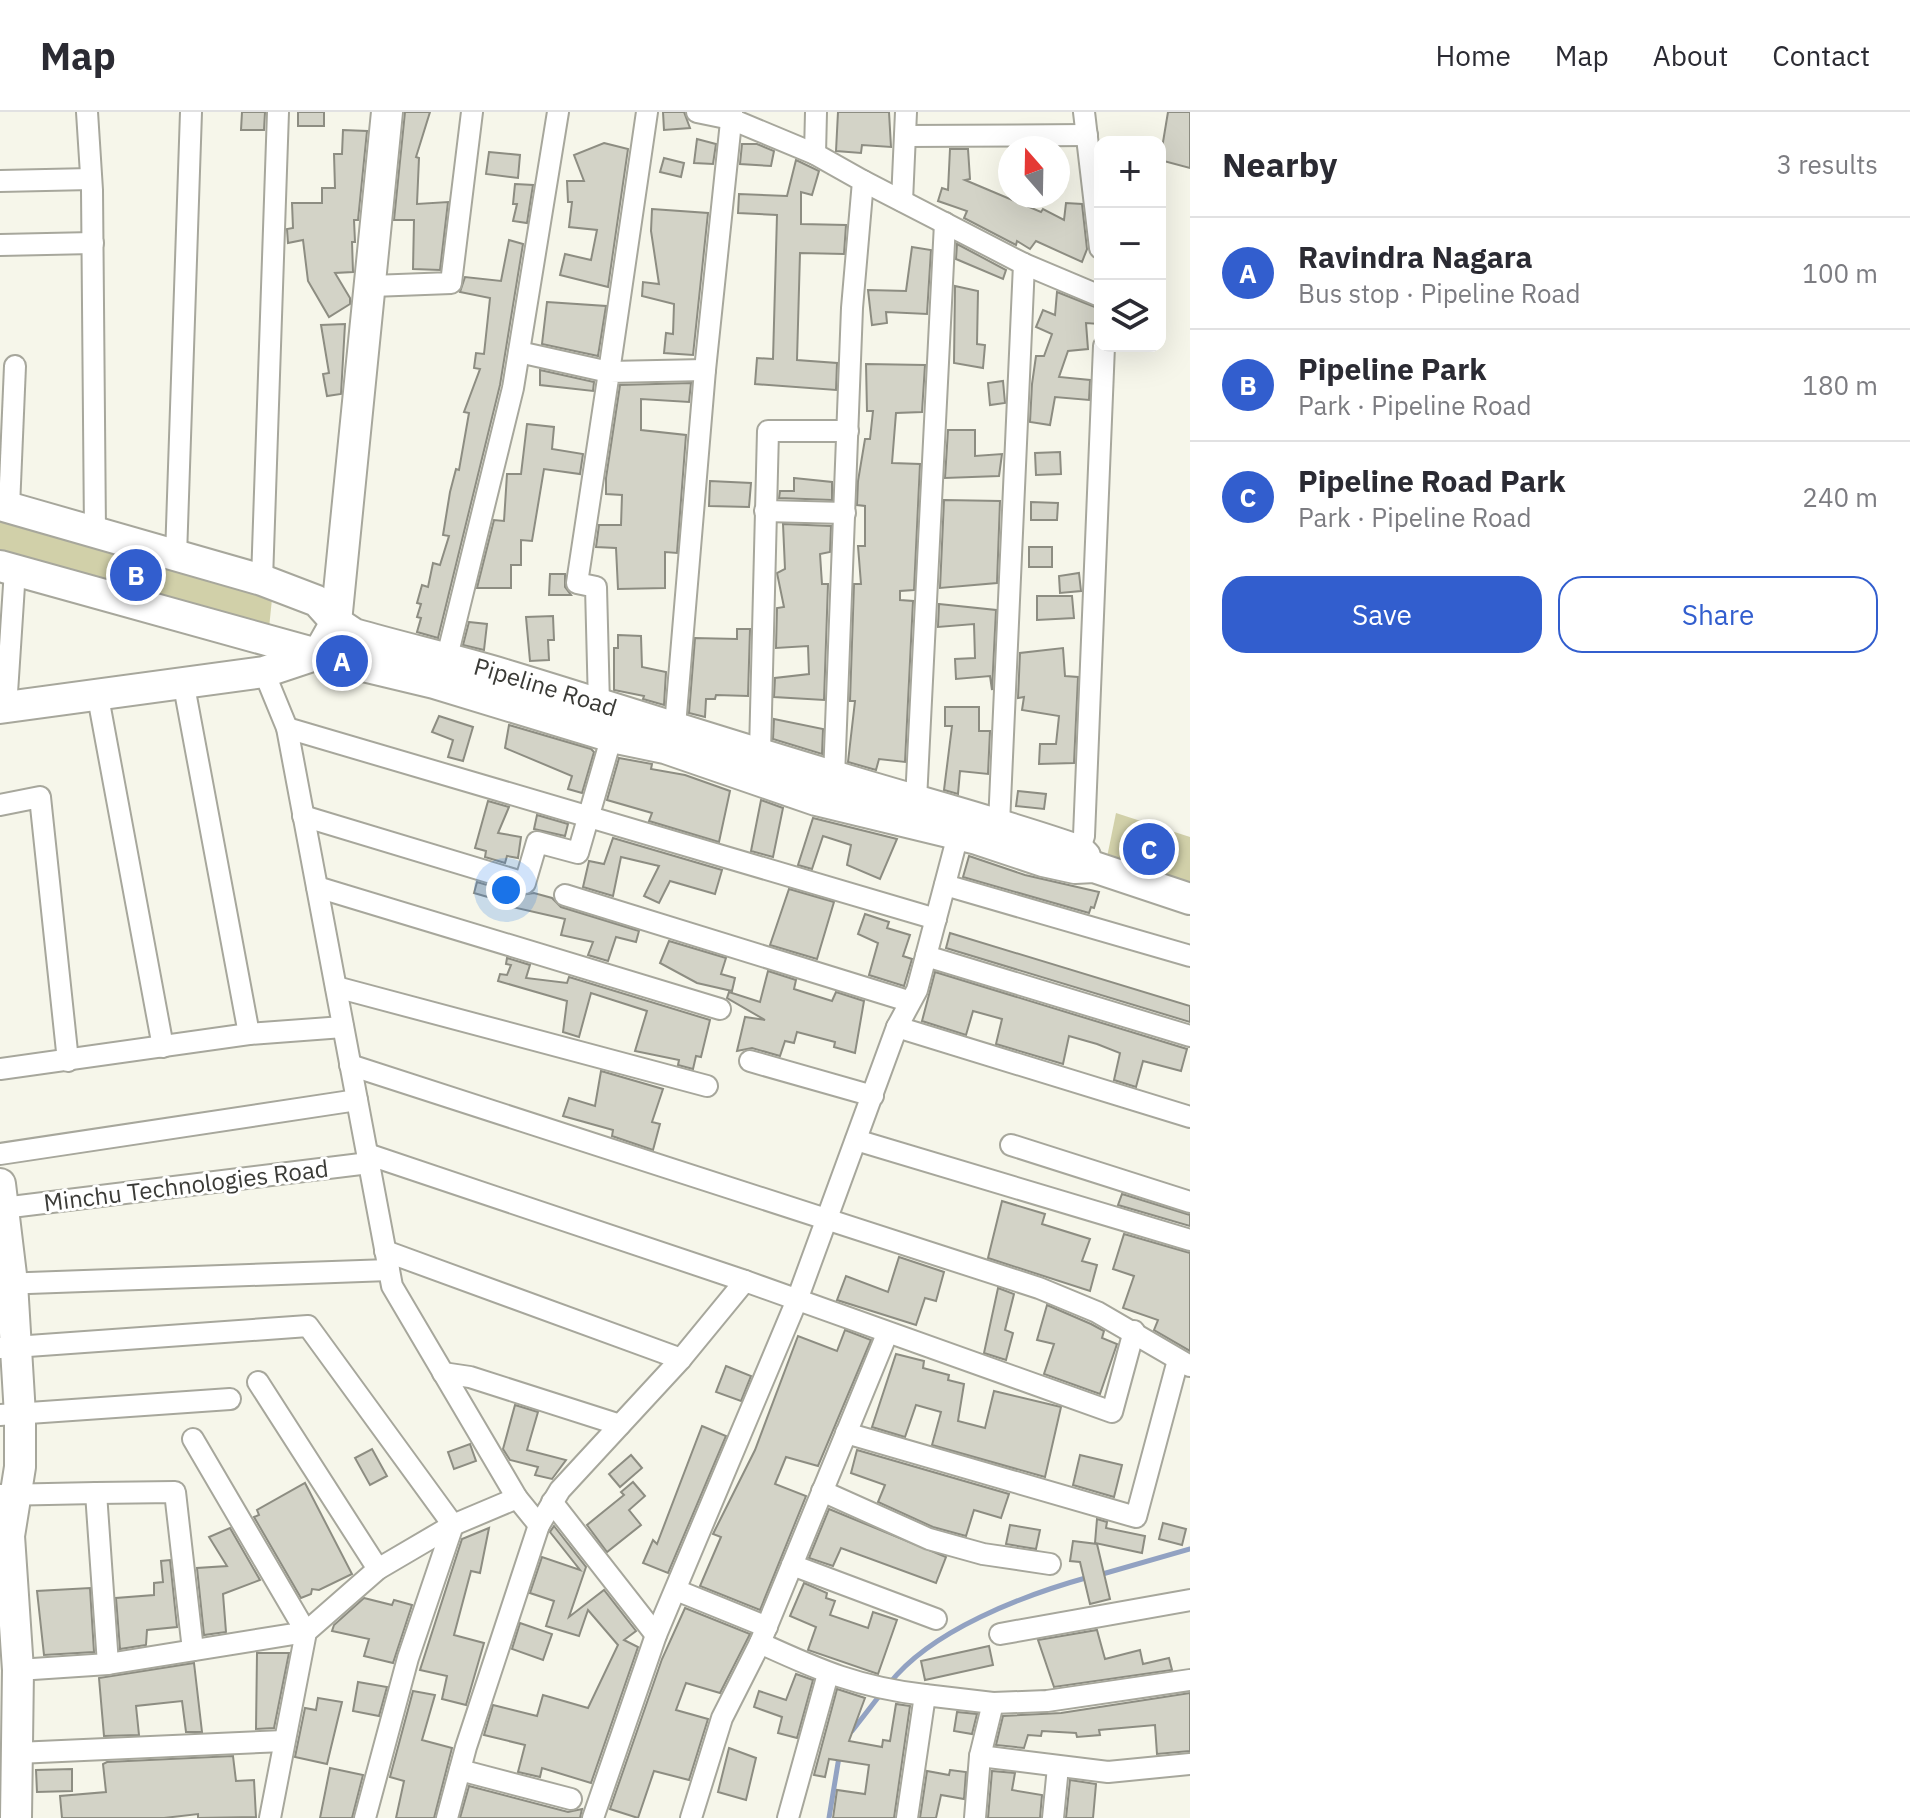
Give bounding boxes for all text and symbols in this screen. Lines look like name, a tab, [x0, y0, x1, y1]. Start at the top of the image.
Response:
text: Map	[40, 31, 116, 80]
text: Home	[1435, 37, 1511, 74]
text: Map	[1555, 37, 1609, 74]
text: About	[1653, 37, 1728, 74]
text: Contact	[1772, 37, 1870, 74]
north arrow	[998, 136, 1070, 208]
map controls	[1094, 136, 1166, 352]
button: +	[1094, 136, 1166, 208]
text: Nearby	[1222, 142, 1337, 186]
text: 3 results	[1776, 147, 1878, 181]
button: −	[1094, 208, 1166, 280]
text: Ravindra Nagara	[1298, 237, 1533, 276]
text: A	[1239, 256, 1257, 290]
text: 100 m	[1802, 256, 1878, 290]
text: Bus stop · Pipeline Road	[1298, 276, 1581, 310]
button: layers	[1094, 280, 1166, 352]
text: Pipeline Park	[1298, 349, 1487, 388]
text: B	[1239, 368, 1257, 402]
text: 180 m	[1802, 368, 1878, 402]
text: Park · Pipeline Road	[1298, 388, 1532, 422]
text: Pipeline Road Park	[1298, 461, 1566, 500]
text: C	[1240, 480, 1256, 514]
text: 240 m	[1802, 480, 1878, 514]
text: Park · Pipeline Road	[1298, 500, 1532, 534]
pin: B	[110, 545, 162, 605]
button: Save	[1222, 576, 1542, 653]
button: Share	[1558, 576, 1878, 653]
pin: A	[316, 631, 368, 691]
street label: Pipeline Road	[470, 650, 621, 724]
pin: C	[1123, 819, 1175, 879]
your location	[486, 870, 526, 910]
street label: Minchu Technologies Road	[42, 1152, 330, 1218]

